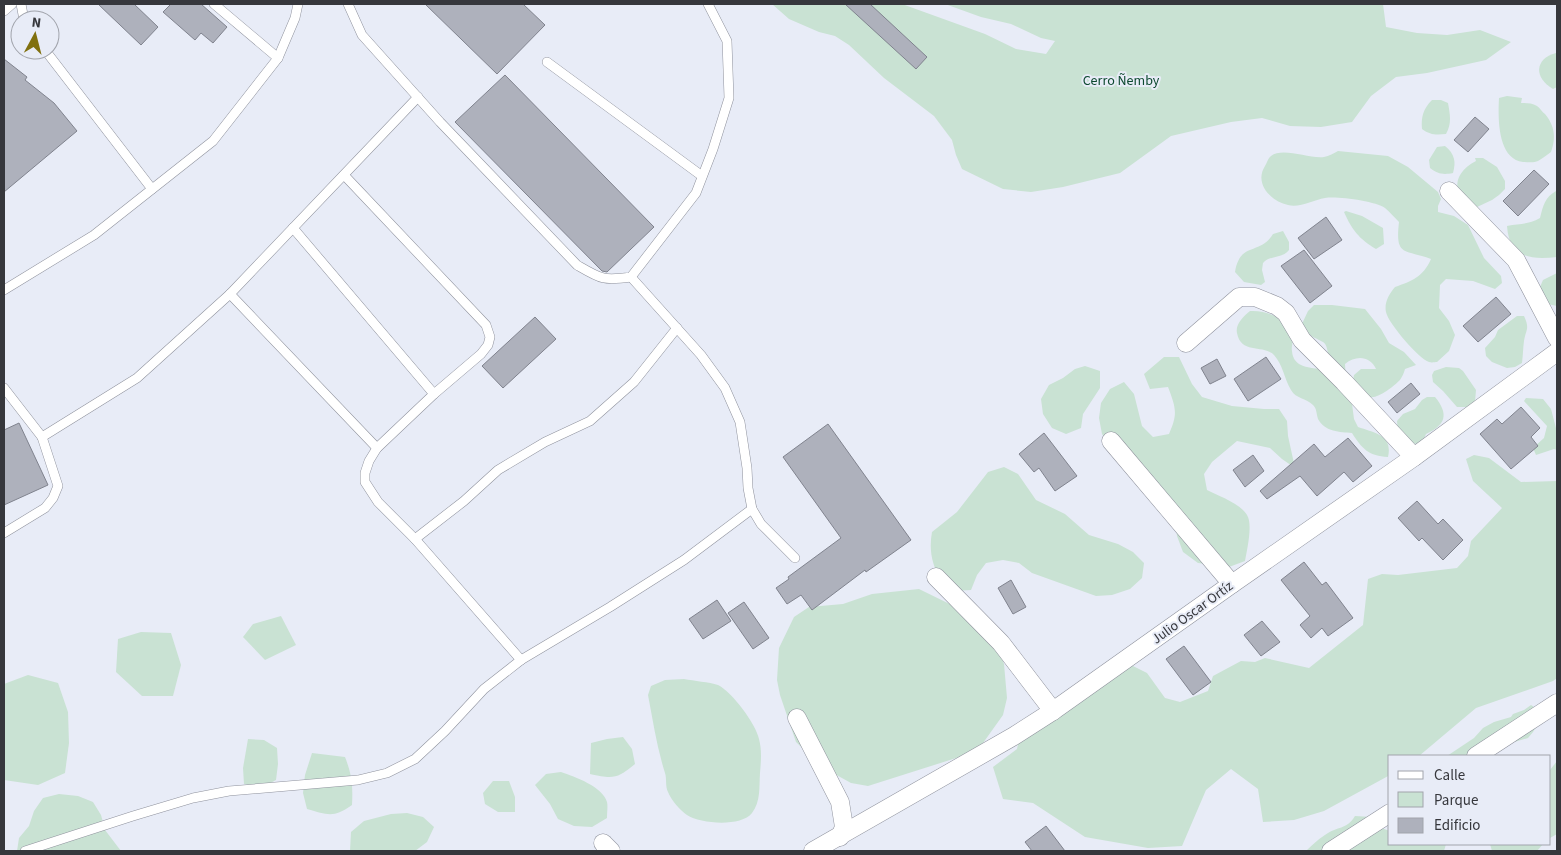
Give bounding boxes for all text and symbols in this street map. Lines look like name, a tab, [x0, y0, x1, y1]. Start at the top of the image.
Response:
north arrow	[10, 10, 60, 60]
text: N	[31, 13, 42, 34]
park label: Cerro Ñemby	[1083, 71, 1160, 91]
street label: Julio Oscar Ortíz	[1148, 576, 1237, 649]
legend	[1388, 755, 1551, 845]
text: Calle	[1434, 765, 1465, 786]
text: Parque	[1434, 790, 1478, 811]
text: Edificio	[1434, 815, 1481, 836]

